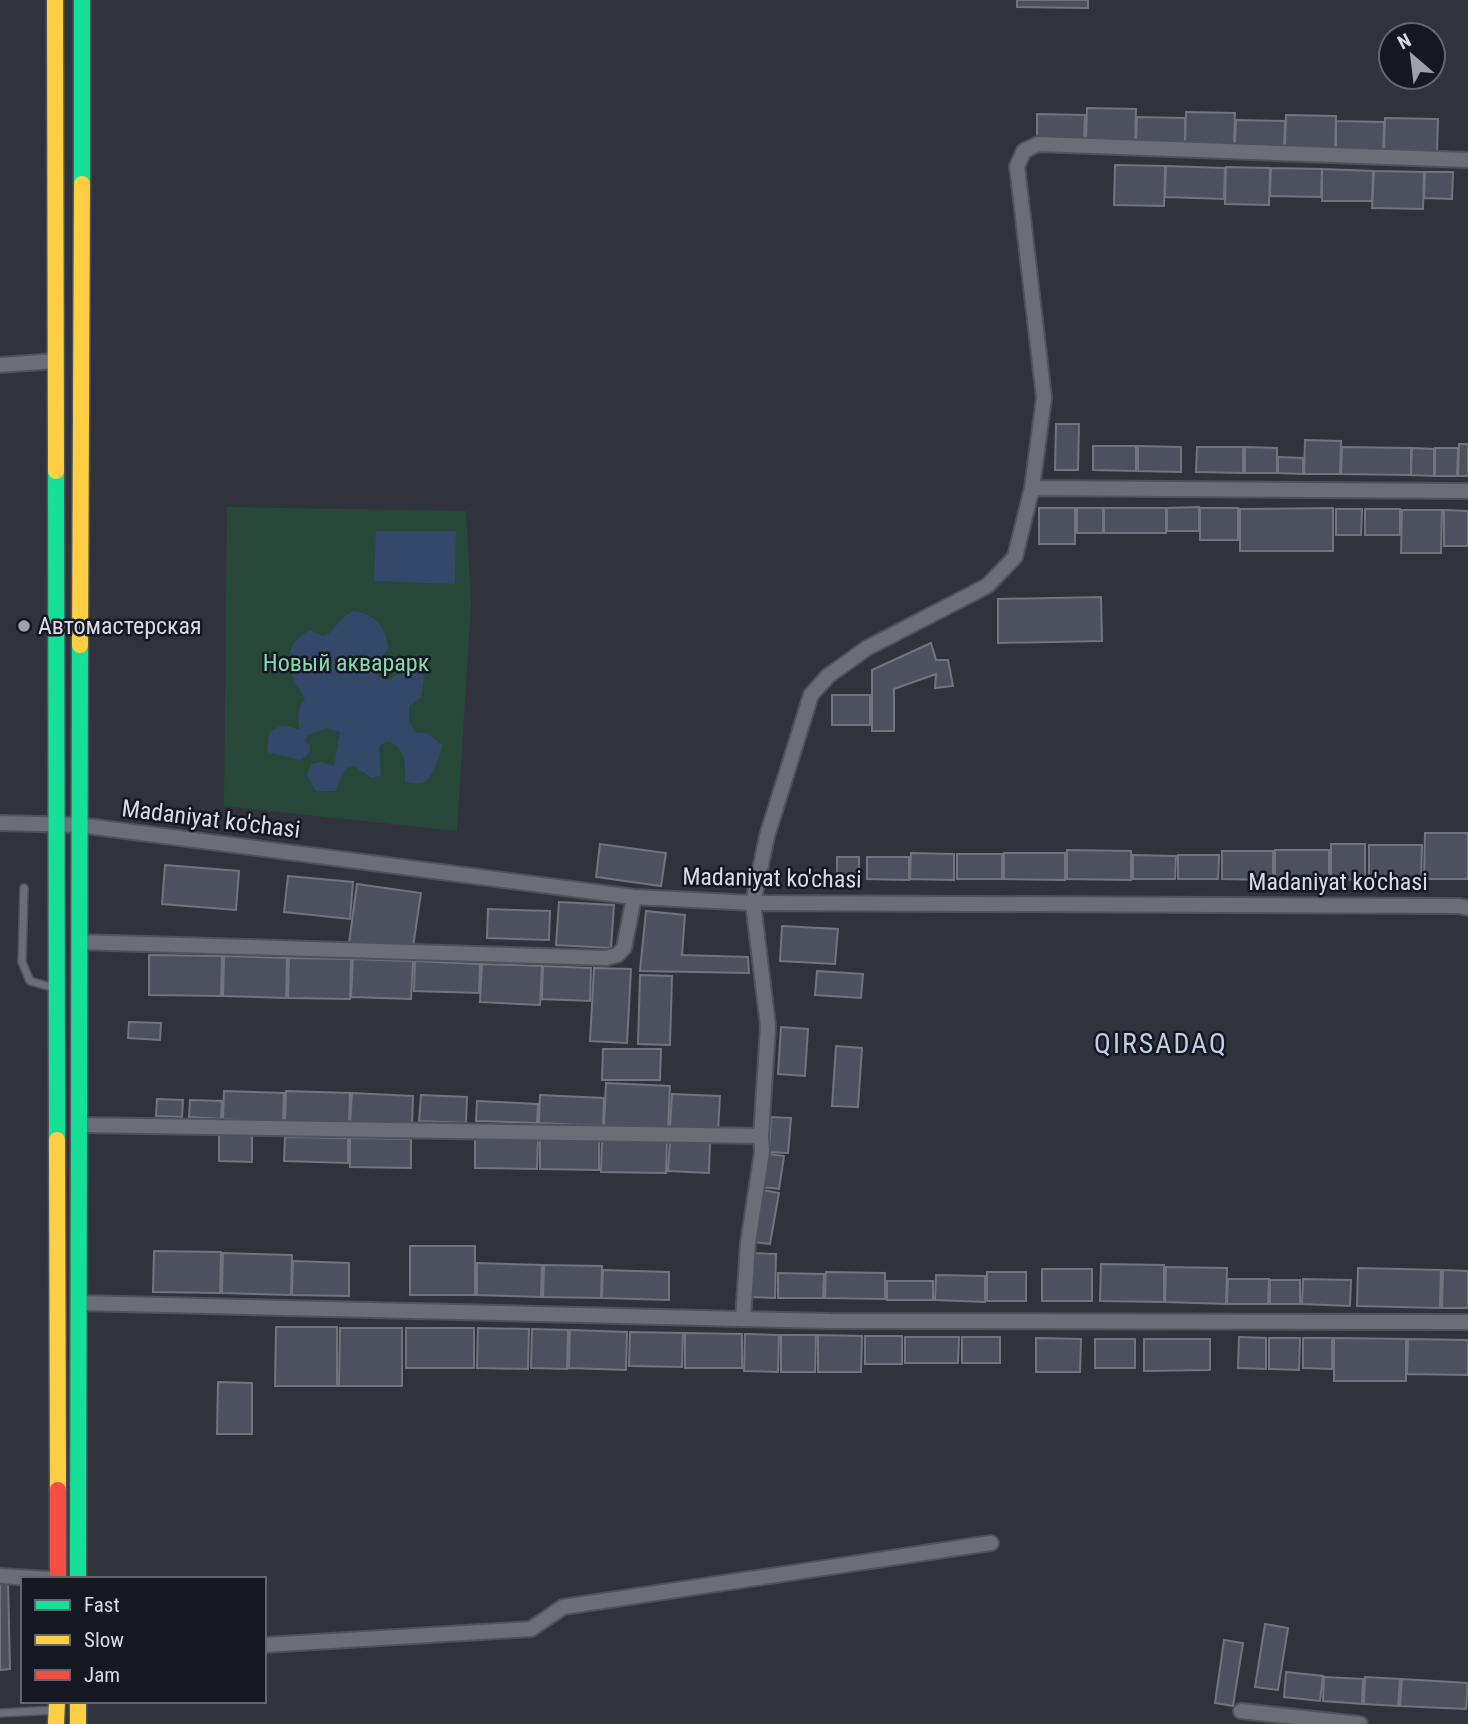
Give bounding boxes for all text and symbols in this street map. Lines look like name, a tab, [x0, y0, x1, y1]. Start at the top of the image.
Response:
north arrow	[1377, 21, 1447, 91]
text: N	[1394, 29, 1415, 54]
place label: Автомастерская	[38, 612, 202, 640]
marker: Автомастерская	[16, 618, 32, 634]
park label: Новый акварарк	[263, 649, 430, 677]
street label: Madaniyat ko'chasi	[120, 794, 302, 844]
street label: Madaniyat ko'chasi	[682, 862, 862, 894]
street label: Madaniyat ko'chasi	[1248, 868, 1428, 896]
district label: QIRSADAQ	[1094, 1027, 1228, 1060]
legend	[21, 1577, 266, 1703]
text: Fast	[84, 1593, 120, 1617]
text: Slow	[84, 1628, 124, 1652]
text: Jam	[84, 1663, 120, 1687]

